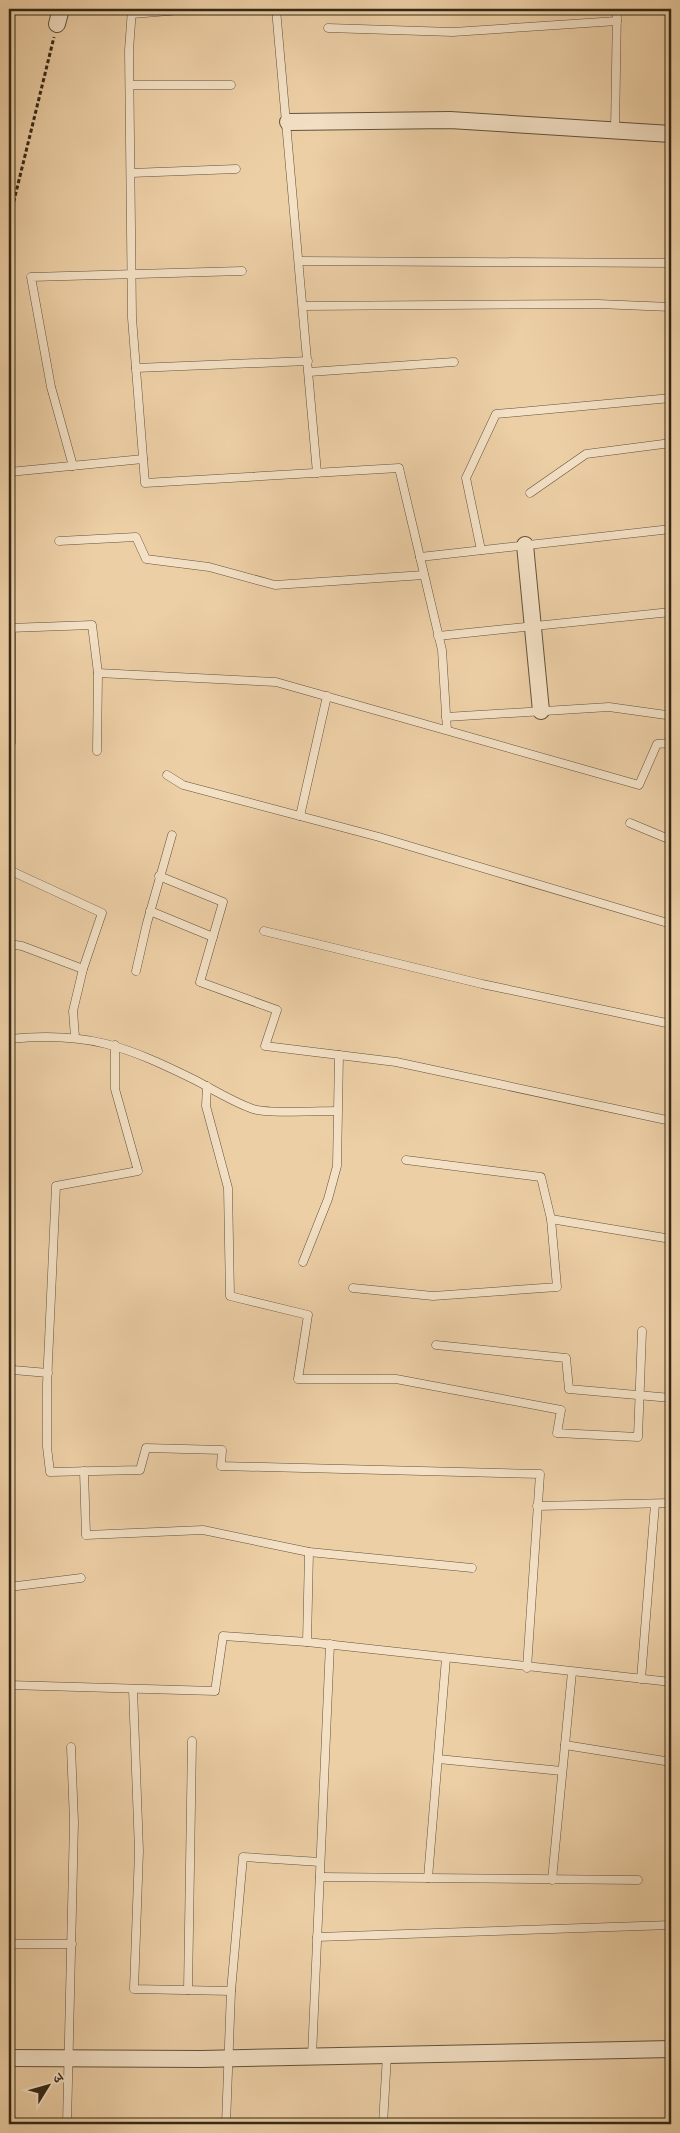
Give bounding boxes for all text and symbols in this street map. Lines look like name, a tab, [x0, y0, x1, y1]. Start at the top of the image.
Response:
north arrow	[22, 2060, 72, 2110]
text: उ	[48, 2069, 68, 2088]

